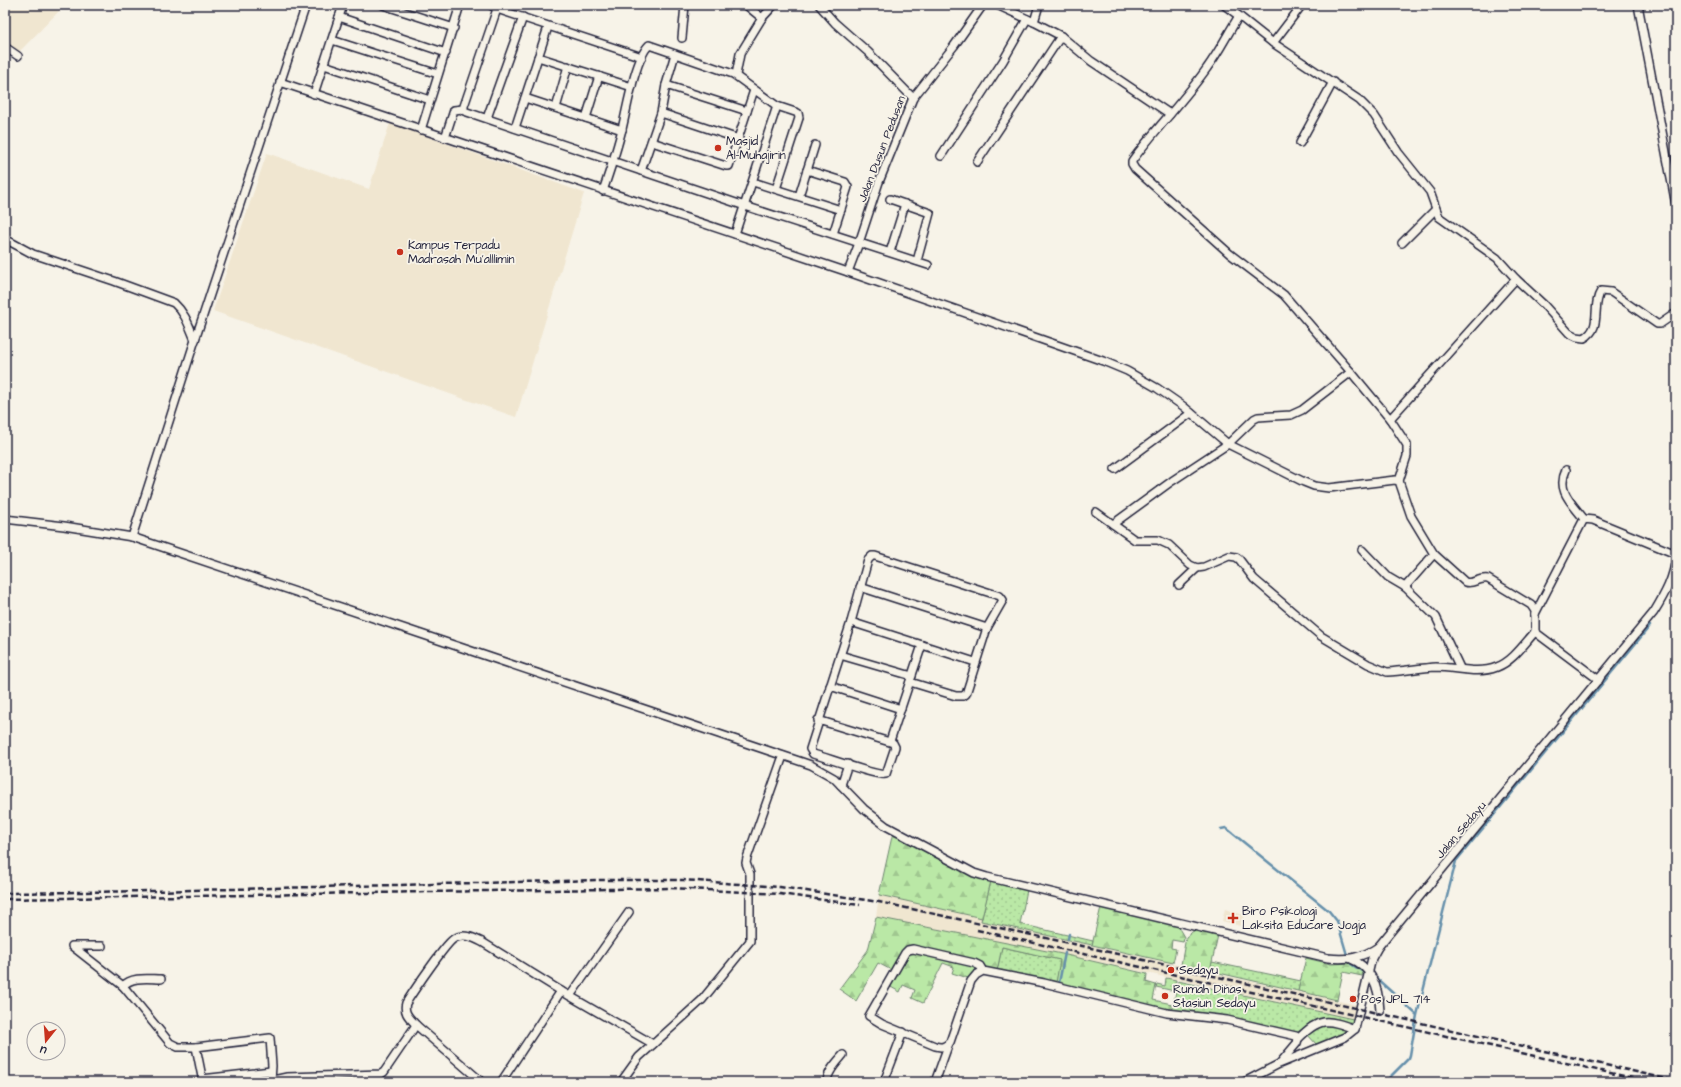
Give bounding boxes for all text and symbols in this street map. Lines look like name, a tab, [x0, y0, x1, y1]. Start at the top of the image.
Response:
street label: Jalan Dusun Pedusan	[854, 93, 910, 205]
place label: Masjid Al-Muhajirin	[726, 133, 786, 164]
marker: Masjid Al-Muhajirin	[713, 143, 723, 153]
place label: Kampus Terpadu Madrasah Mu'alllimin	[408, 237, 515, 268]
marker: Kampus Terpadu Madrasah Mu'alllimin	[395, 247, 405, 257]
street label: Jalan Sedayu	[1432, 798, 1491, 863]
place label: Biro Psikologi Laksita Educare Jogja	[1242, 903, 1366, 935]
marker: Biro Psikologi Laksita Educare Jogja	[1227, 912, 1239, 924]
place label: Sedayu	[1179, 962, 1218, 980]
marker: Sedayu	[1166, 965, 1176, 975]
place label: Rumah Dinas Stasiun Sedayu	[1173, 981, 1256, 1013]
marker: Rumah Dinas Stasiun Sedayu	[1160, 991, 1170, 1001]
place label: Pos JPL 714	[1361, 991, 1430, 1008]
marker: Pos JPL 714	[1348, 994, 1358, 1004]
north arrow	[26, 1021, 66, 1061]
text: U	[38, 1042, 49, 1058]

